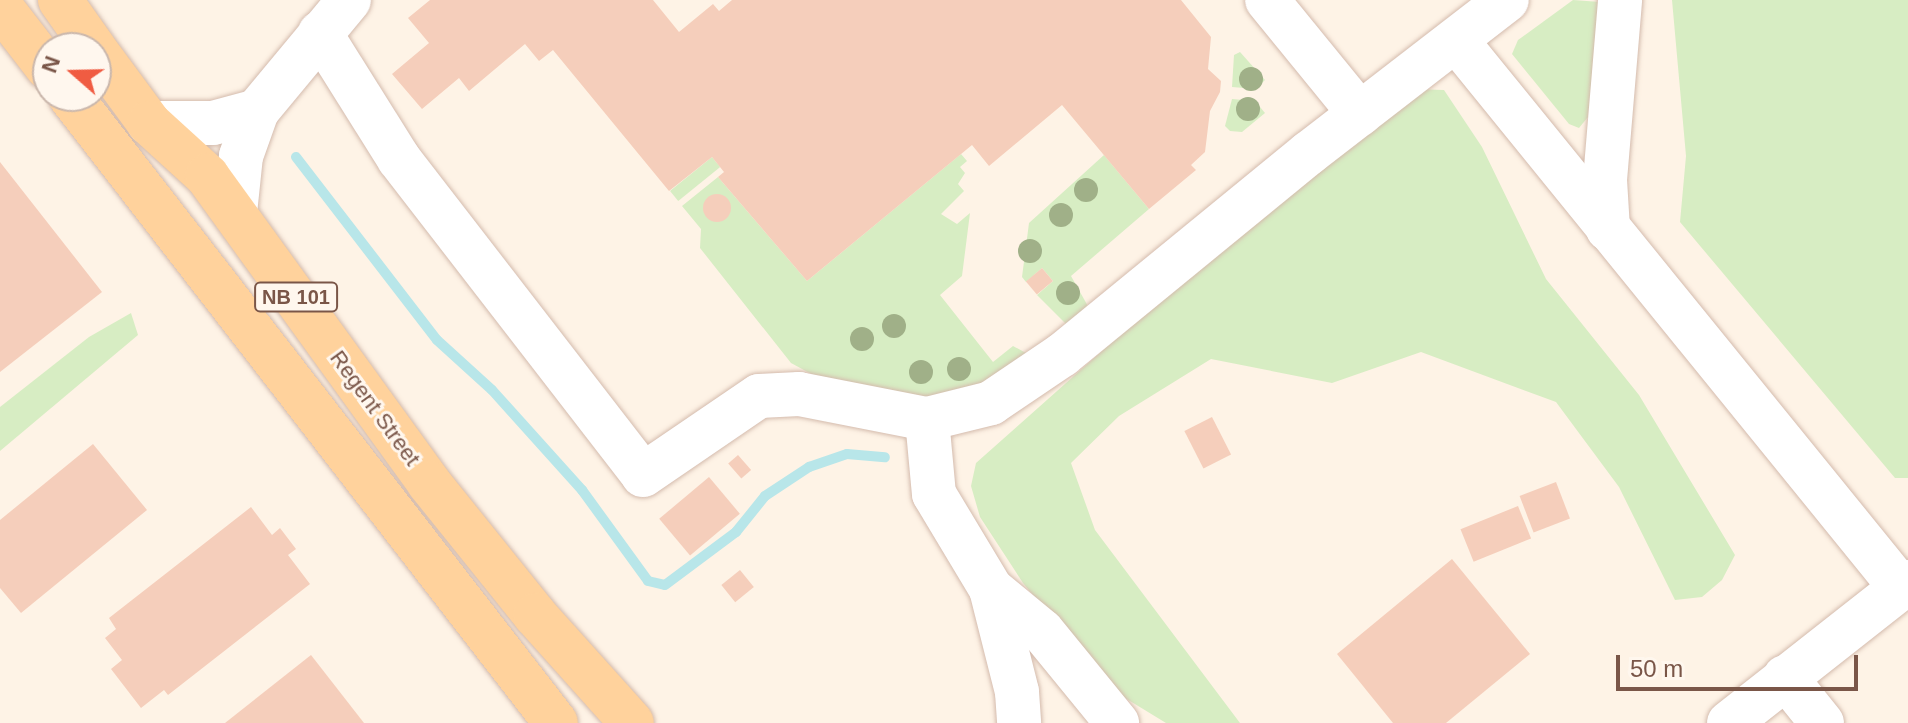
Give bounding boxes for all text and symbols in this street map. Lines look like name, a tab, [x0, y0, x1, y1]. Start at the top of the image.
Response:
north arrow	[32, 32, 112, 112]
text: N	[36, 53, 65, 76]
road number: NB 101	[254, 281, 338, 313]
street label: Regent Street	[324, 345, 426, 471]
scale bar	[1620, 639, 1862, 689]
text: 50 m	[1630, 655, 1683, 682]

